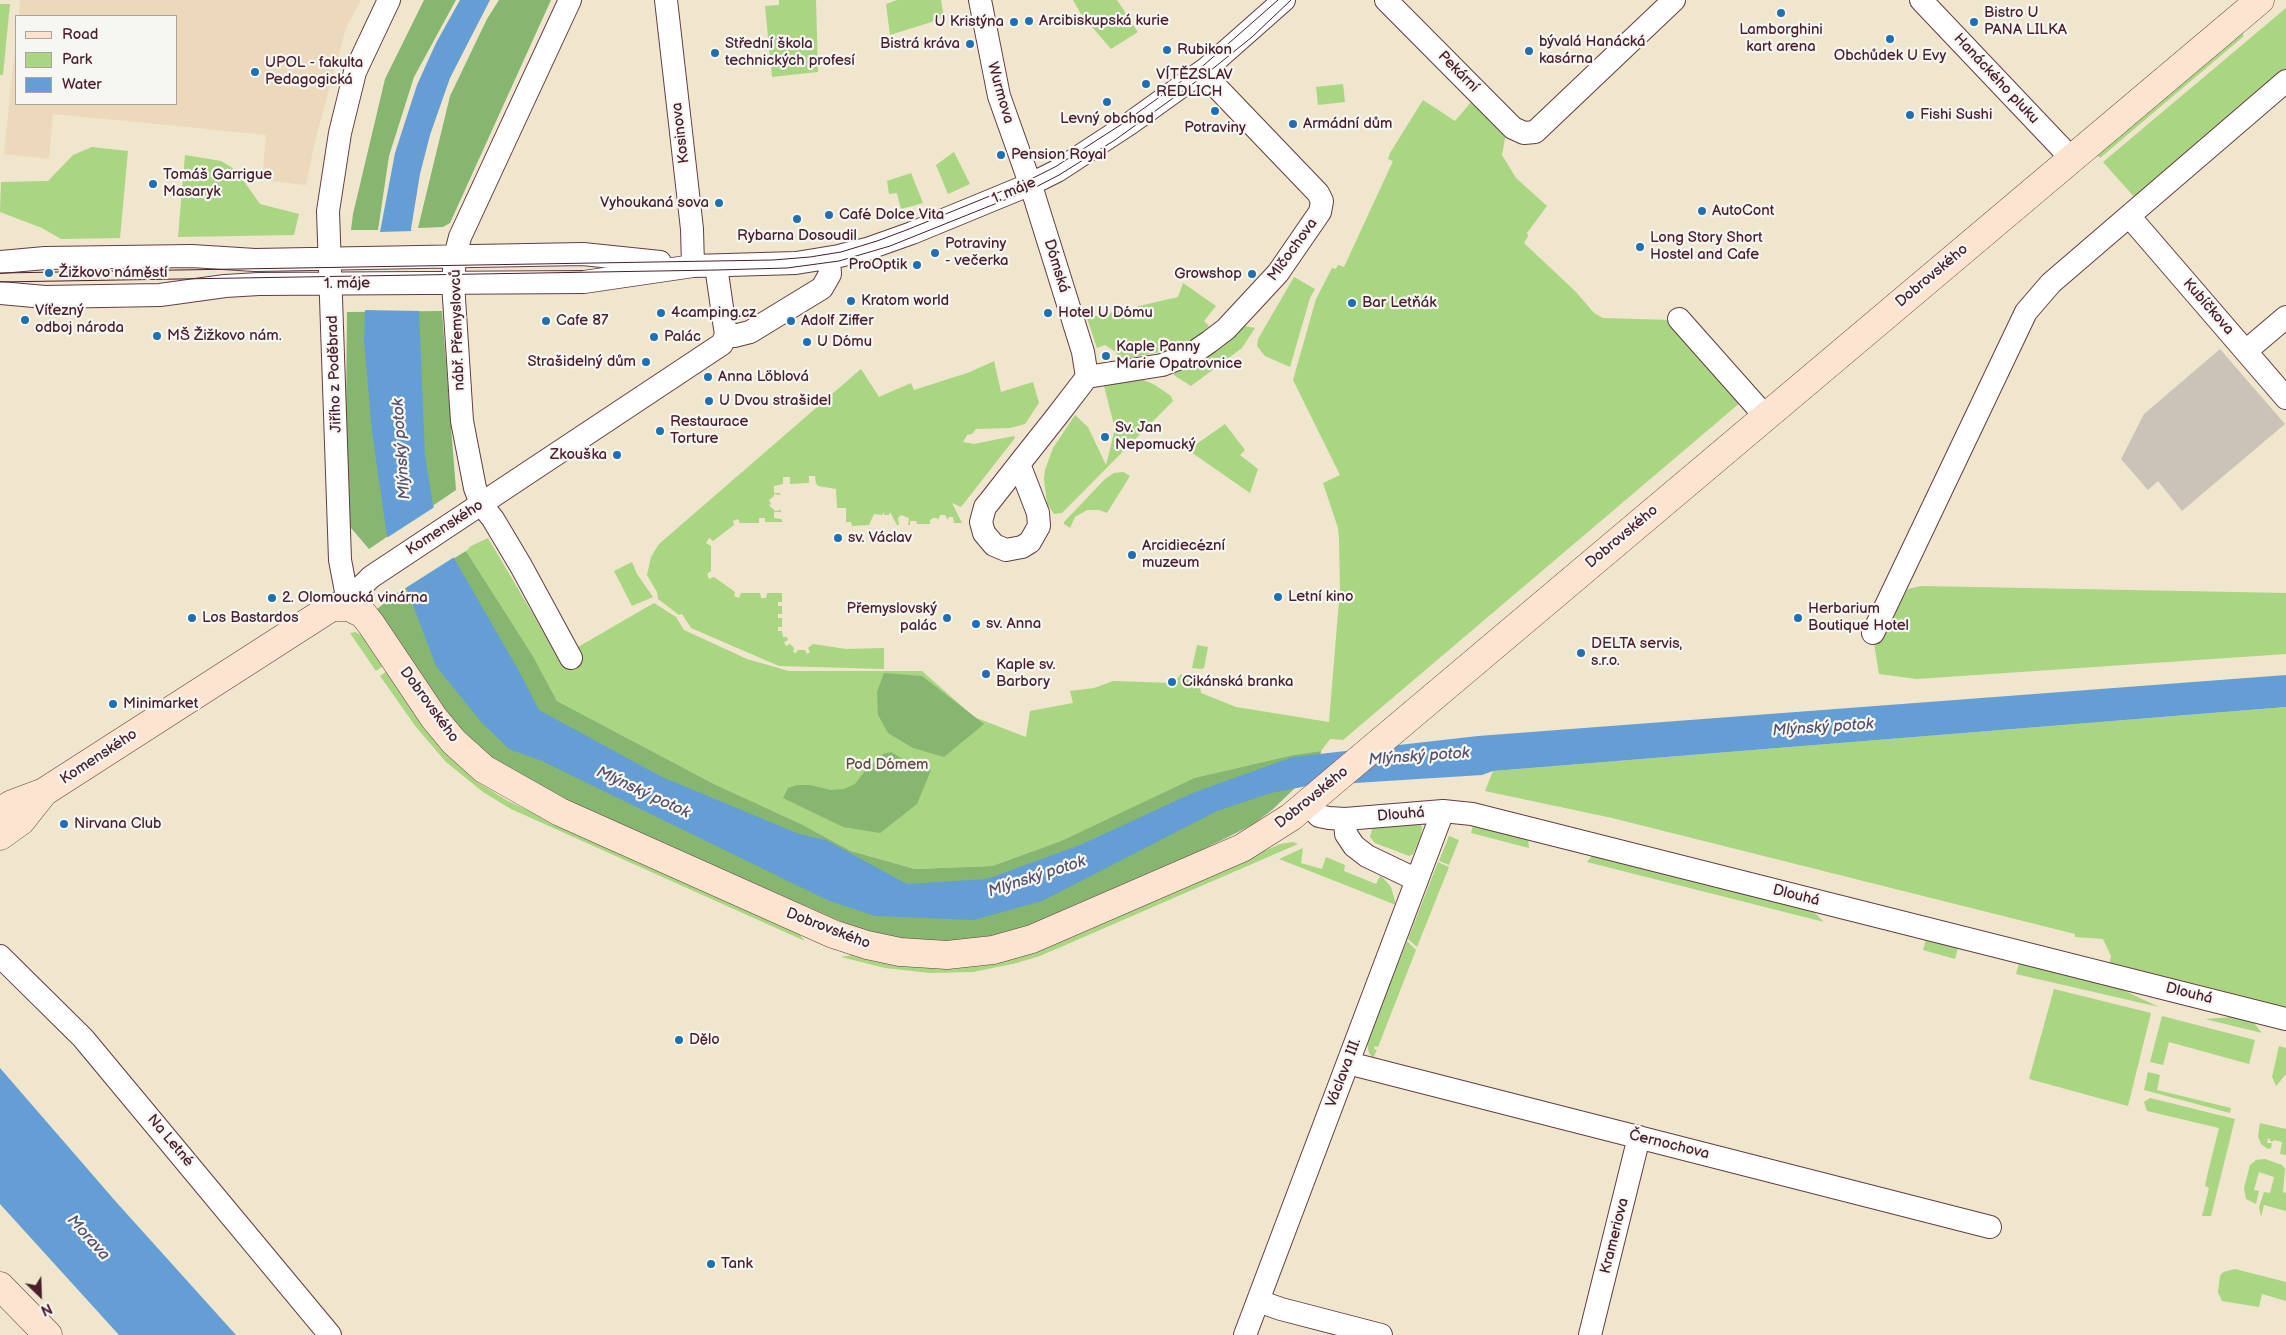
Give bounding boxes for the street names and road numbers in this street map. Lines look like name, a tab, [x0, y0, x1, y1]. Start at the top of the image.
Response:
street label: Hanáckého pluku	[1949, 30, 2043, 128]
street label: Pekární	[1434, 48, 1482, 96]
street label: Wurmova	[983, 60, 1017, 126]
street label: Kosinova	[668, 101, 694, 165]
street label: 1. máje	[989, 174, 1039, 208]
street label: Mlčochova	[1264, 215, 1322, 285]
street label: Dómská	[1039, 237, 1073, 295]
street label: Dobrovského	[1892, 241, 1972, 311]
street label: nábř. Přemyslovců	[447, 269, 469, 391]
street label: 1. máje	[324, 275, 370, 293]
street label: Kubíčkova	[2179, 275, 2237, 339]
street label: Jiřího z Poděbrad	[324, 315, 346, 433]
street label: Komenského	[403, 496, 487, 560]
street label: Dobrovského	[1582, 502, 1662, 572]
street label: Dobrovského	[396, 664, 462, 746]
street label: Komenského	[57, 725, 141, 789]
street label: Dobrovského	[1272, 763, 1352, 833]
street label: Dlouhá	[1376, 804, 1426, 826]
street label: Dlouhá	[1771, 881, 1821, 911]
street label: Dobrovského	[783, 905, 873, 953]
street label: Dlouhá	[2164, 979, 2214, 1009]
street label: Václava III.	[1323, 1036, 1365, 1110]
street label: Na Letné	[143, 1111, 197, 1171]
street label: Černochova	[1627, 1126, 1711, 1164]
street label: Krameriova	[1597, 1196, 1633, 1276]

